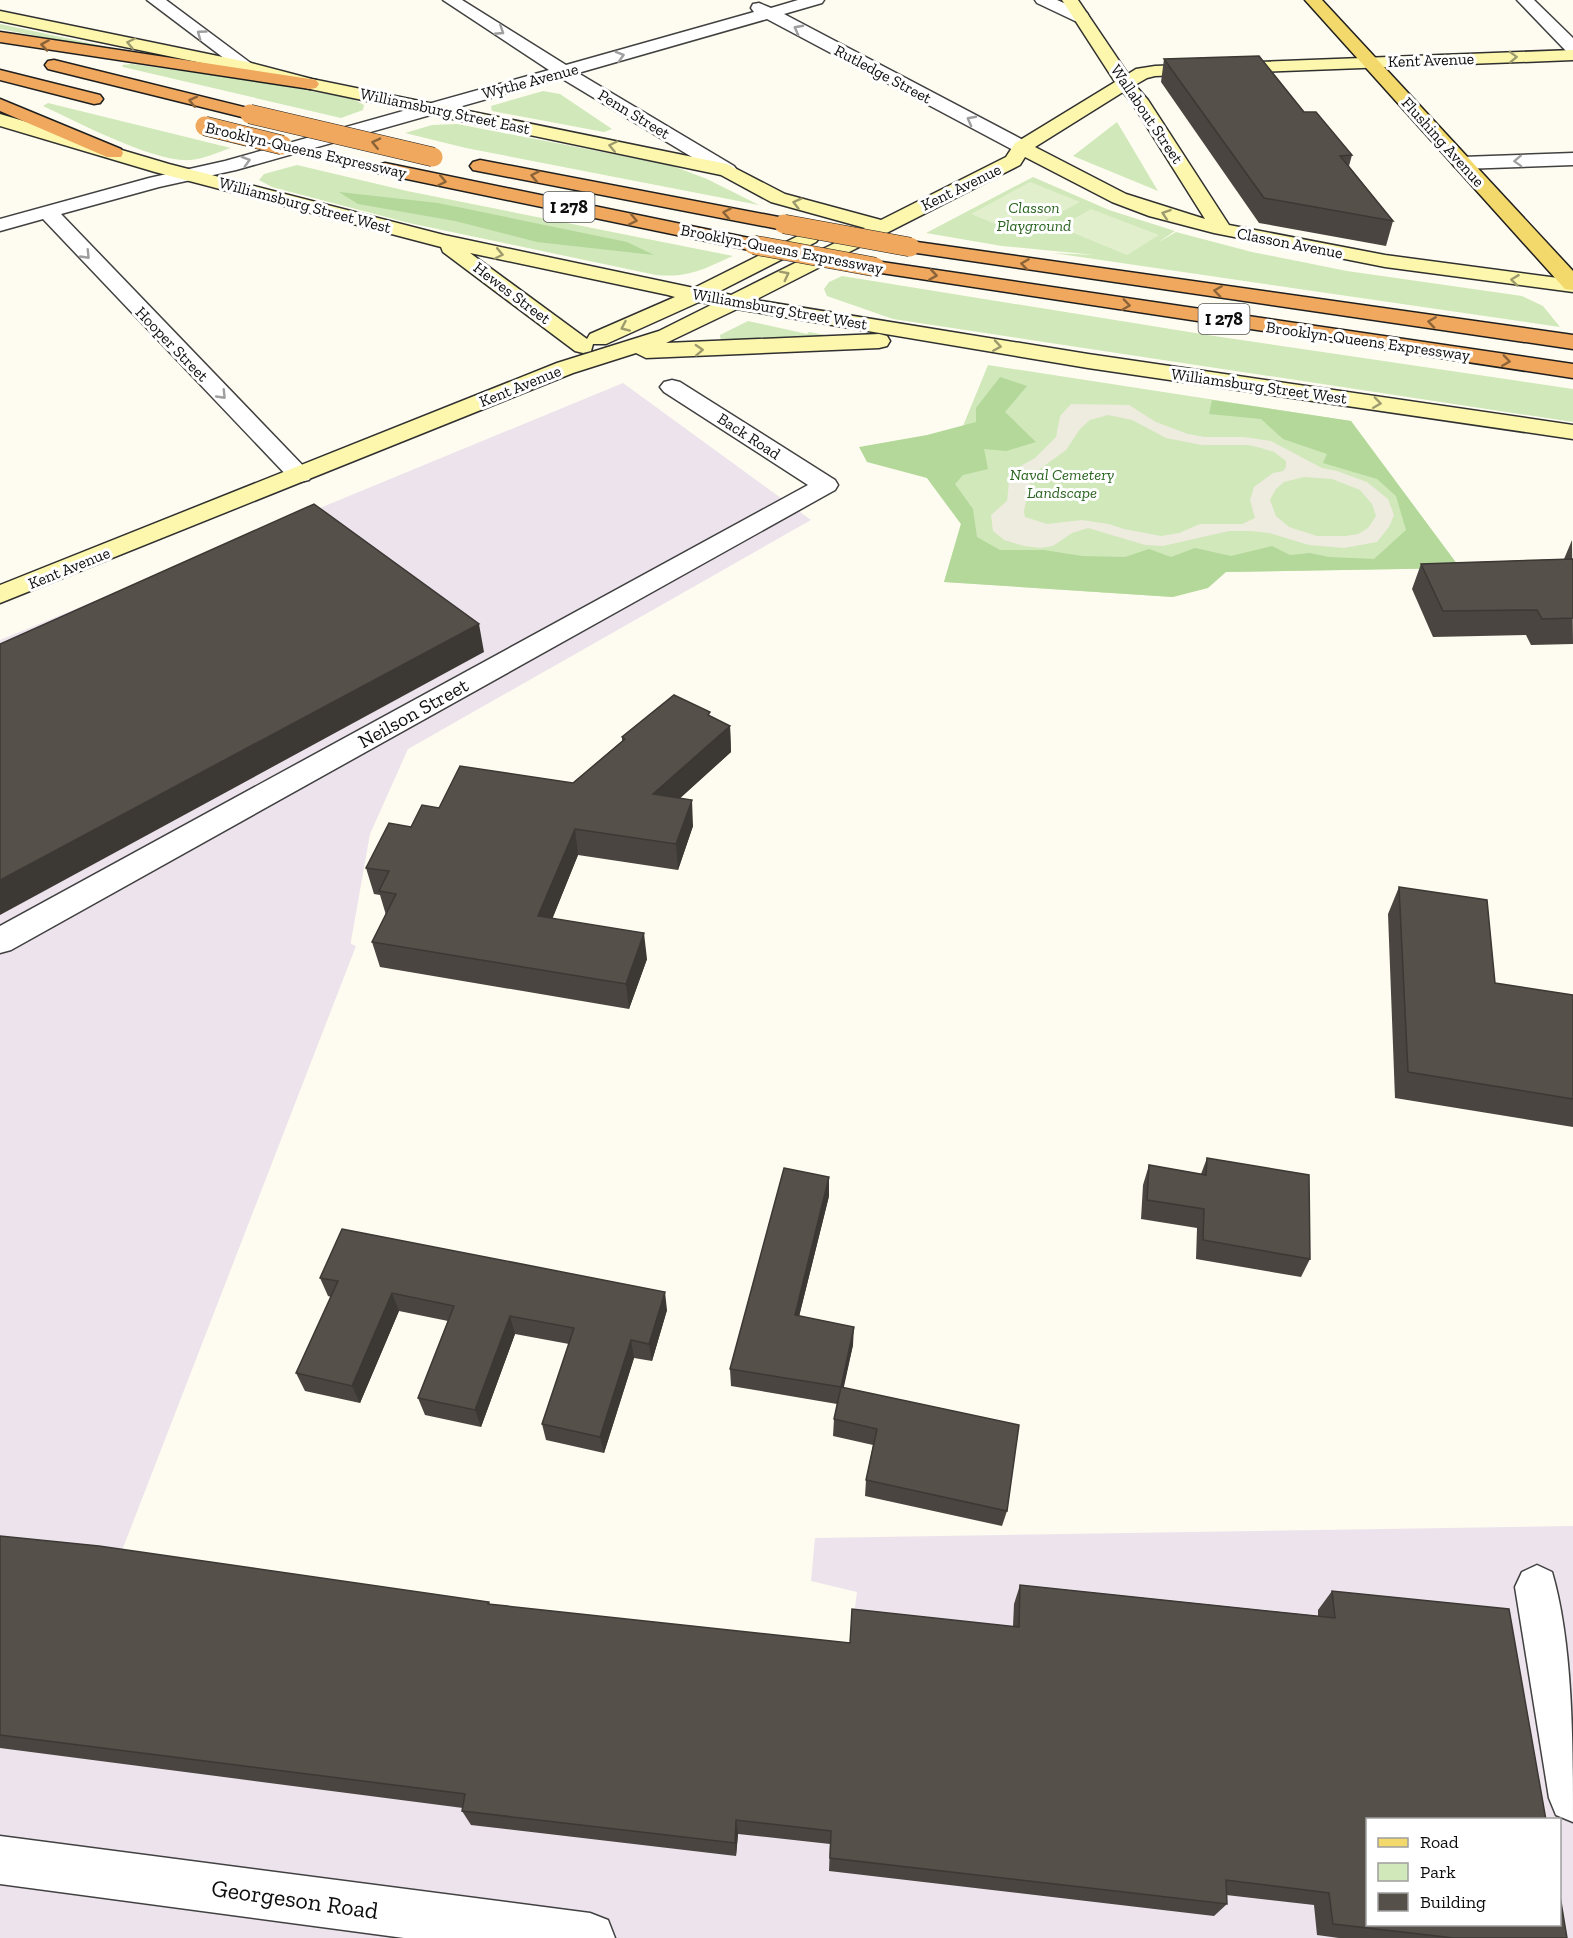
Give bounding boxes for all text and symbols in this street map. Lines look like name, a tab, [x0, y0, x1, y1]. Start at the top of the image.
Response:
one-way arrow	[494, 24, 504, 36]
one-way arrow	[794, 25, 805, 36]
one-way arrow	[197, 30, 208, 41]
one-way arrow	[126, 37, 136, 50]
one-way arrow	[40, 39, 49, 51]
street label: Rutledge Street	[831, 40, 935, 108]
street label: Kent Avenue	[1387, 49, 1475, 71]
one-way arrow	[614, 51, 625, 63]
one-way arrow	[1508, 51, 1517, 64]
street label: Wythe Avenue	[480, 59, 580, 103]
street label: Wallabout Street	[1107, 61, 1187, 167]
street label: Williamsburg Street East	[358, 84, 532, 138]
street label: Penn Street	[595, 85, 673, 143]
street label: Flushing Avenue	[1398, 93, 1488, 191]
one-way arrow	[188, 95, 198, 108]
one-way arrow	[967, 116, 977, 127]
street label: Brooklyn-Queens Expressway	[203, 118, 409, 183]
one-way arrow	[371, 138, 381, 151]
one-way arrow	[608, 140, 618, 153]
one-way arrow	[1513, 154, 1522, 167]
one-way arrow	[240, 156, 251, 168]
street label: Kent Avenue	[918, 160, 1004, 214]
one-way arrow	[531, 170, 541, 183]
street label: Williamsburg Street West	[217, 173, 393, 237]
one-way arrow	[437, 174, 447, 187]
road number: I 278	[544, 192, 594, 222]
one-way arrow	[792, 198, 802, 211]
park label: Classon Playground	[997, 198, 1071, 235]
one-way arrow	[722, 207, 732, 220]
one-way arrow	[1161, 208, 1172, 221]
one-way arrow	[628, 213, 638, 226]
street label: Brooklyn-Queens Expressway	[679, 220, 886, 278]
street label: Classon Avenue	[1235, 223, 1345, 263]
one-way arrow	[494, 246, 504, 259]
one-way arrow	[79, 247, 90, 258]
street label: Hewes Street	[470, 258, 554, 328]
one-way arrow	[1020, 258, 1030, 270]
one-way arrow	[929, 269, 938, 281]
one-way arrow	[779, 270, 790, 282]
one-way arrow	[1510, 274, 1519, 286]
street label: Williamsburg Street West	[691, 284, 869, 334]
one-way arrow	[1213, 286, 1223, 298]
one-way arrow	[1121, 298, 1131, 310]
street label: Hooper Street	[132, 303, 212, 385]
road number: I 278	[1198, 304, 1250, 334]
one-way arrow	[1427, 316, 1437, 328]
street label: Brooklyn-Queens Expressway	[1265, 317, 1472, 365]
one-way arrow	[620, 320, 631, 332]
one-way arrow	[993, 340, 1002, 352]
one-way arrow	[695, 344, 704, 357]
one-way arrow	[1501, 355, 1511, 367]
street label: Kent Avenue	[476, 361, 564, 411]
street label: Williamsburg Street West	[1170, 364, 1348, 408]
one-way arrow	[214, 388, 225, 399]
one-way arrow	[1373, 397, 1382, 409]
street label: Back Road	[714, 409, 784, 463]
park label: Naval Cemetery Landscape	[1010, 465, 1115, 502]
street label: Kent Avenue	[25, 543, 113, 593]
street label: Neilson Street	[354, 673, 473, 753]
legend	[1366, 1818, 1561, 1926]
text: Road	[1420, 1831, 1459, 1853]
text: Park	[1420, 1861, 1456, 1883]
street label: Georgeson Road	[210, 1873, 380, 1925]
text: Building	[1420, 1891, 1486, 1913]

